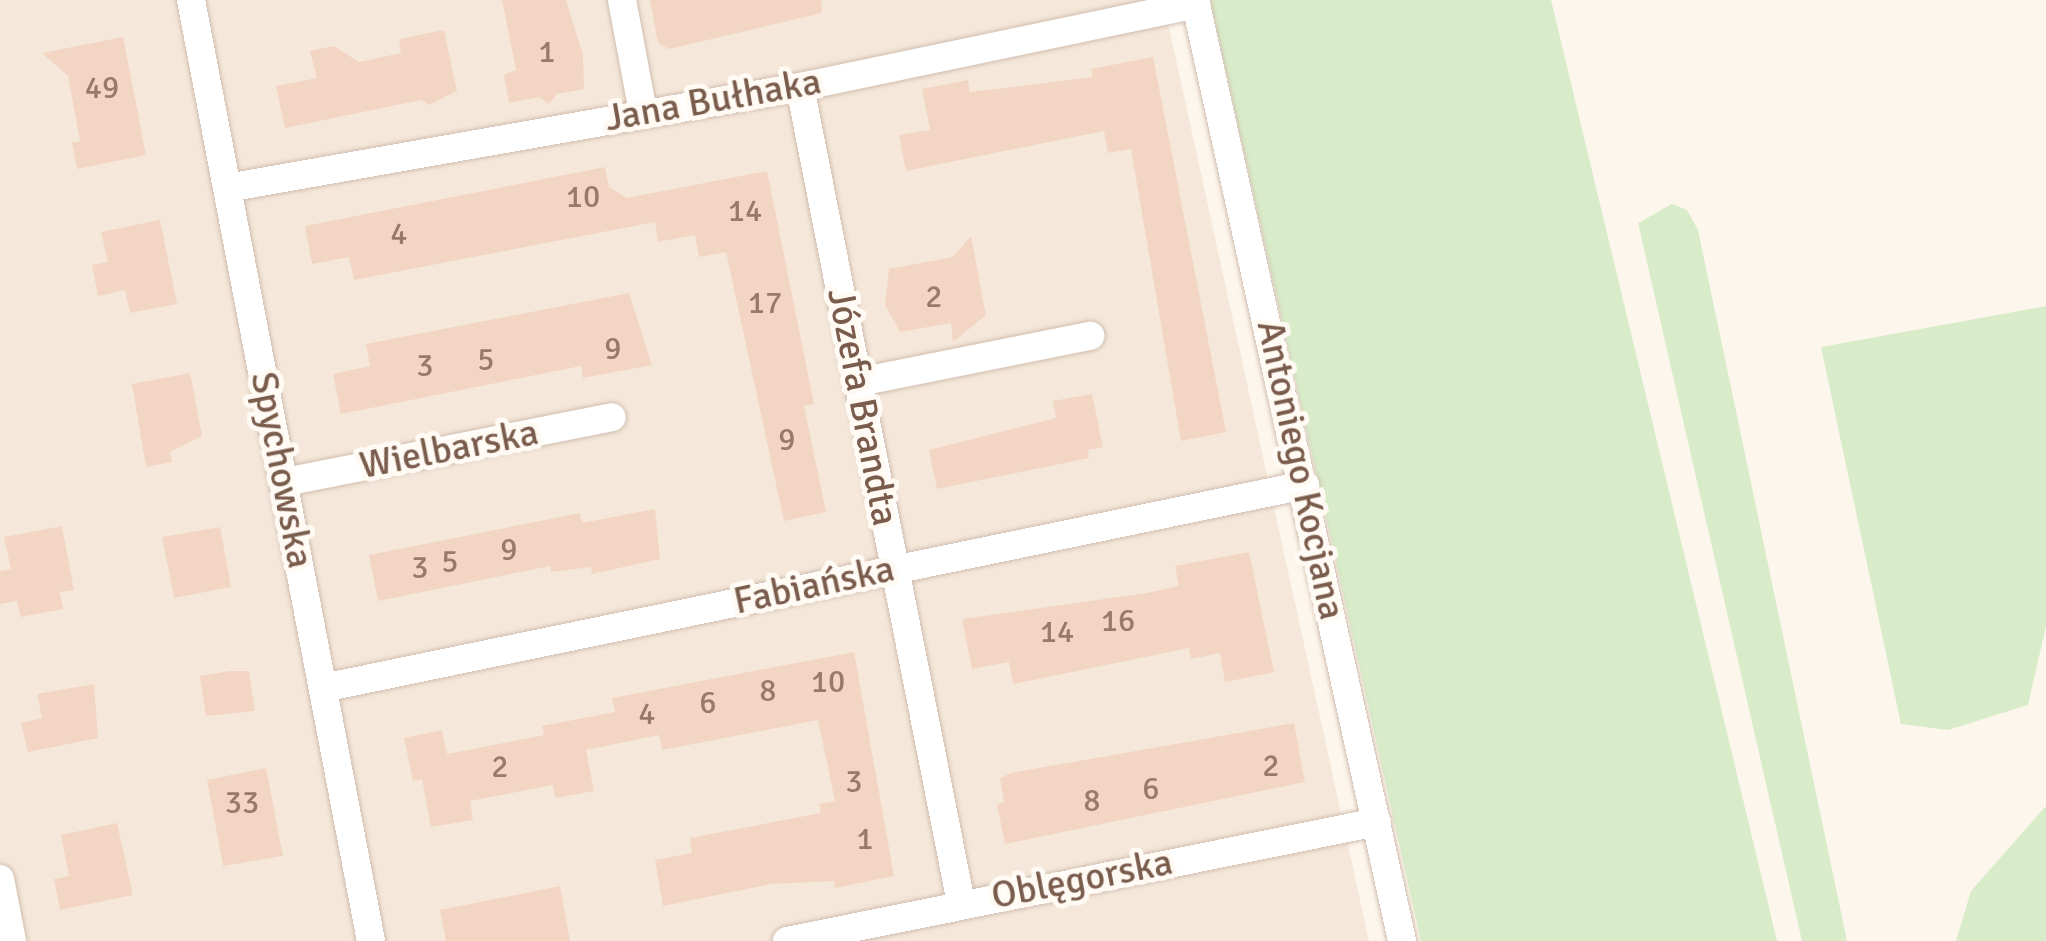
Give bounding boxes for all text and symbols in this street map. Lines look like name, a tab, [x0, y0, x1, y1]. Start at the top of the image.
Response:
house number: 1	[538, 33, 556, 71]
street label: Jana Bułhaka	[601, 59, 825, 141]
house number: 49	[85, 69, 119, 107]
house number: 10	[566, 178, 600, 216]
house number: 14	[728, 192, 762, 230]
house number: 4	[390, 215, 408, 253]
house number: 2	[925, 278, 943, 316]
house number: 17	[748, 284, 782, 322]
street label: Józefa Brandta	[818, 284, 908, 530]
street label: Antoniego Kocjana	[1247, 316, 1355, 624]
house number: 9	[604, 330, 622, 368]
house number: 5	[477, 341, 495, 379]
house number: 3	[416, 347, 434, 385]
street label: Spychowska	[241, 368, 323, 572]
street label: Wielbarska	[356, 409, 542, 489]
house number: 9	[778, 421, 796, 459]
house number: 9	[500, 531, 518, 569]
house number: 5	[441, 543, 459, 581]
street label: Fabiańska	[729, 546, 899, 624]
house number: 3	[411, 549, 429, 587]
house number: 16	[1101, 602, 1135, 640]
house number: 14	[1040, 613, 1074, 651]
house number: 10	[811, 663, 845, 701]
house number: 8	[759, 672, 777, 710]
house number: 6	[699, 684, 717, 722]
house number: 4	[638, 695, 656, 733]
house number: 2	[1262, 747, 1280, 785]
house number: 2	[491, 748, 509, 786]
house number: 3	[845, 763, 863, 801]
house number: 6	[1142, 770, 1160, 808]
house number: 8	[1083, 782, 1101, 820]
house number: 33	[225, 784, 259, 822]
house number: 1	[856, 820, 874, 858]
street label: Oblęgorska	[988, 839, 1176, 919]

